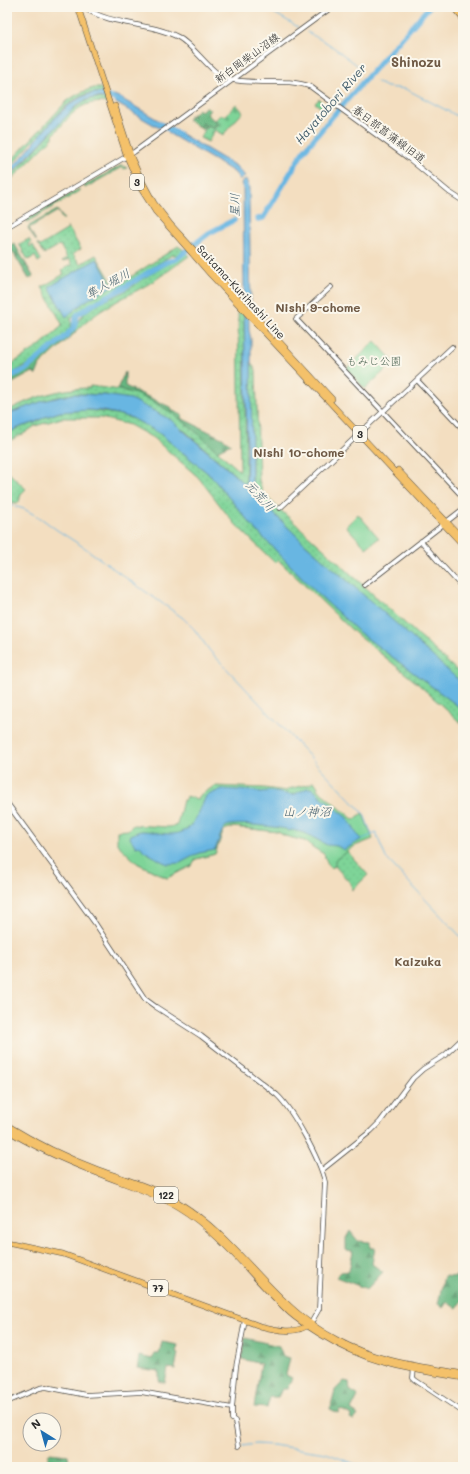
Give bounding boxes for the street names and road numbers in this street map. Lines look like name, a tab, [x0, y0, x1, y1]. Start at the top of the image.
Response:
street label: 新白岡柴山沼線	[211, 29, 282, 86]
street label: 春日部菖蒲線旧道	[350, 101, 429, 166]
road number: 3	[130, 174, 144, 190]
street label: Saitama-Kurihashi Line	[194, 241, 289, 342]
road number: 3	[353, 426, 367, 442]
road number: 122	[154, 1187, 178, 1203]
road number: 77	[148, 1280, 168, 1296]

